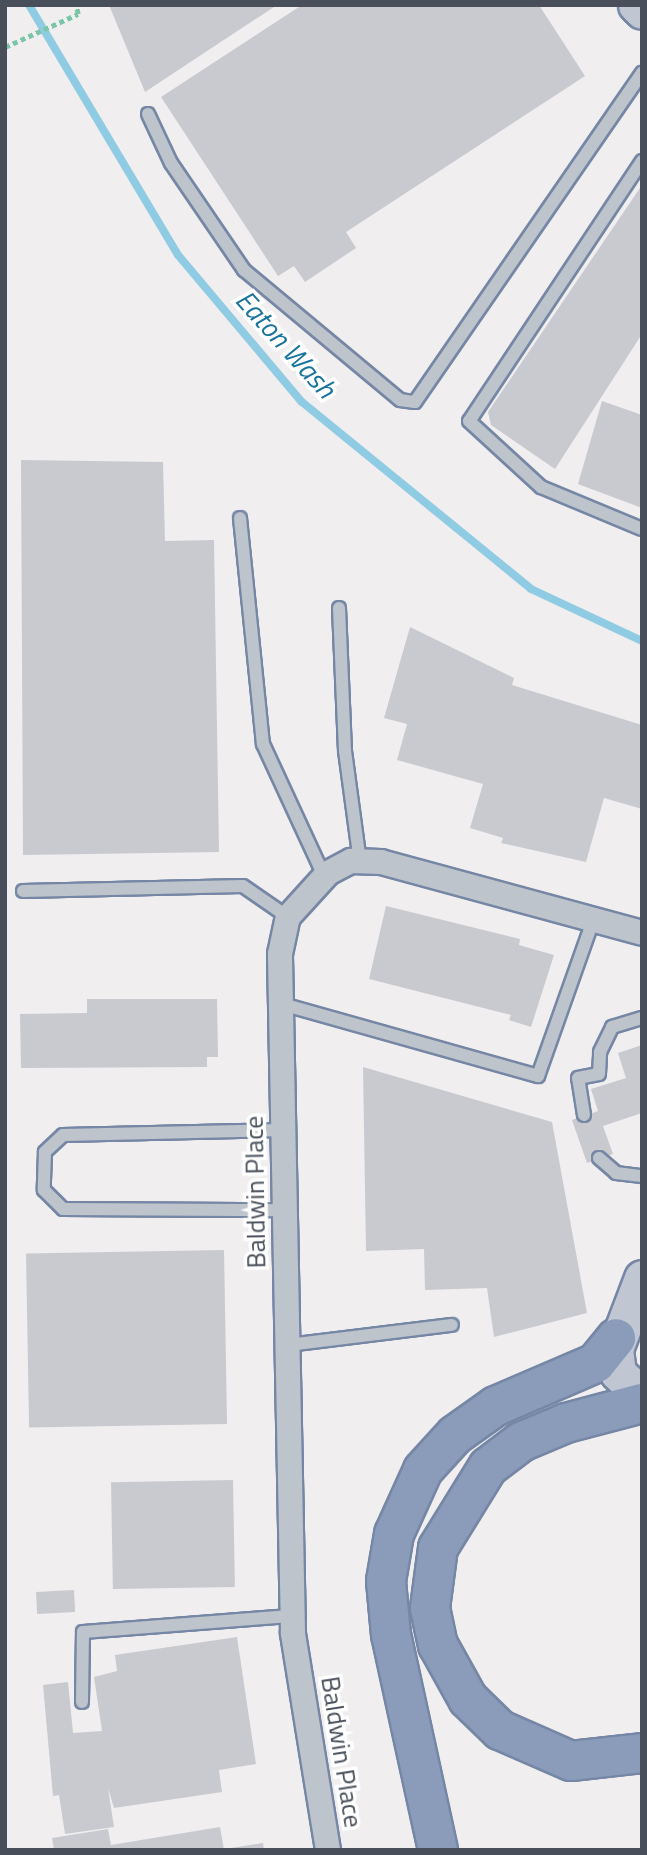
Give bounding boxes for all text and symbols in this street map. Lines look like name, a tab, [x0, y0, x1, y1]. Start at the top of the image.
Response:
water label: Eaton Wash	[229, 283, 343, 405]
street label: Baldwin Place	[238, 1115, 272, 1269]
street label: Baldwin Place	[315, 1674, 369, 1830]

